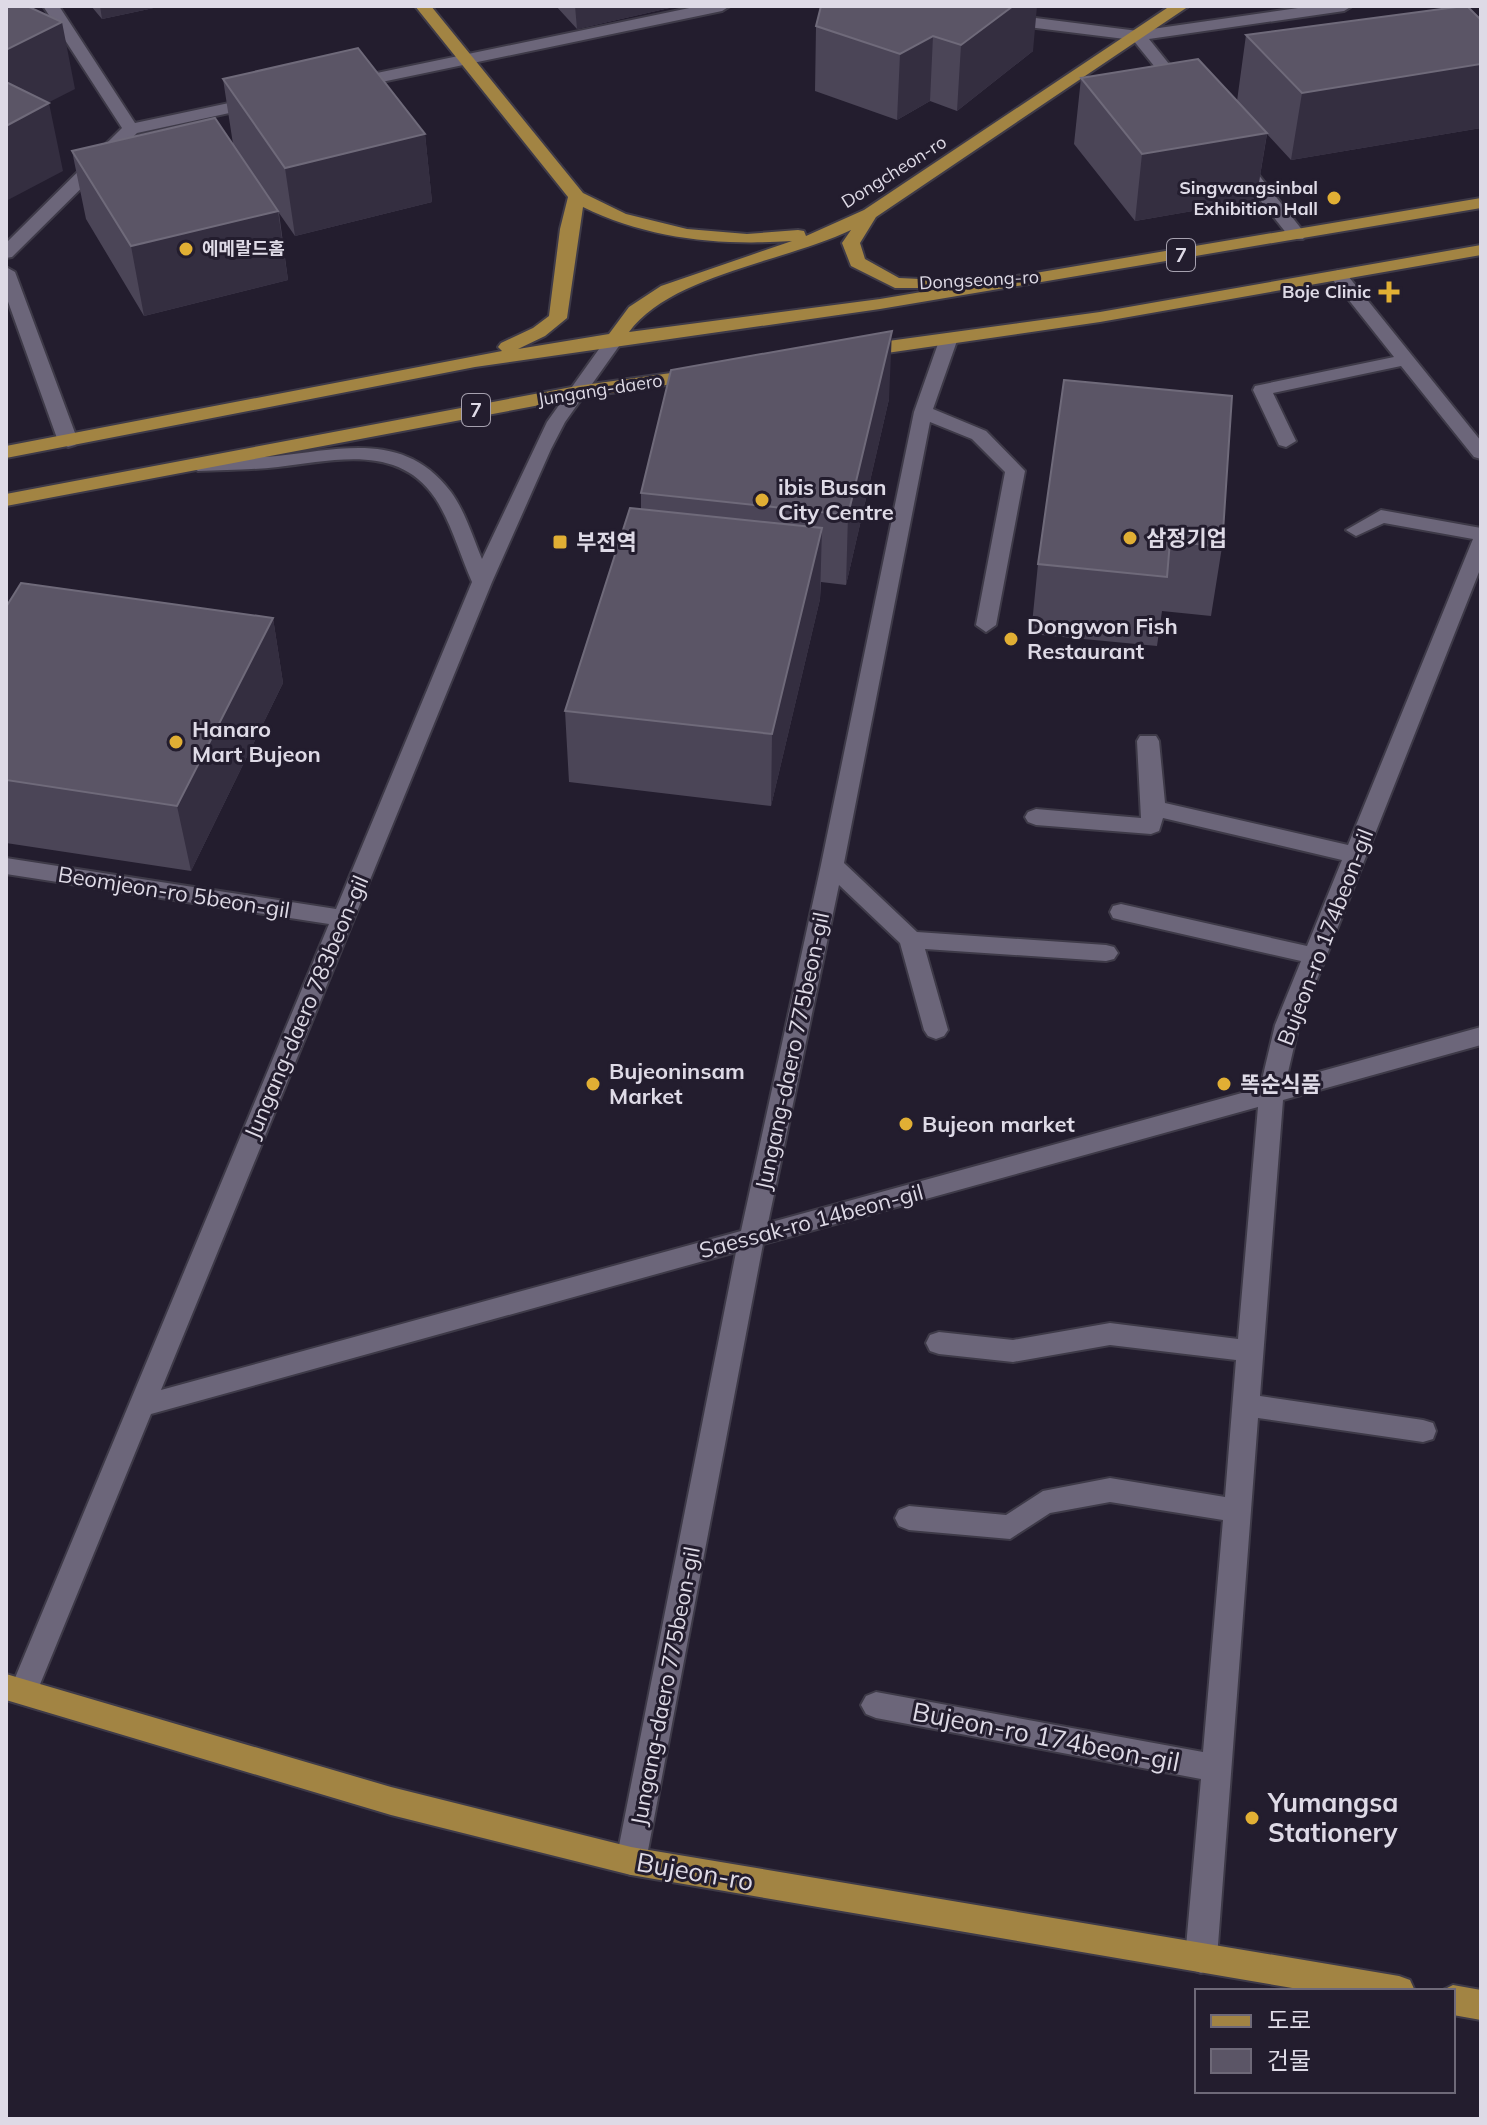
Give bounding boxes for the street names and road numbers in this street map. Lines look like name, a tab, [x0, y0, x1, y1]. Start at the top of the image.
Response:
street label: Dongcheon-ro	[837, 130, 951, 213]
road number: 7	[1167, 239, 1195, 271]
street label: Dongseong-ro	[918, 265, 1039, 294]
street label: Jungang-daero	[536, 368, 664, 411]
road number: 7	[462, 394, 490, 426]
street label: Bujeon-ro 174beon-gil	[1271, 825, 1379, 1049]
street label: Beomjeon-ro 5beon-gil	[56, 860, 292, 924]
street label: Jungang-daero 783beon-gil	[238, 871, 374, 1143]
street label: Jungang-daero 775beon-gil	[749, 909, 835, 1193]
street label: Saessak-ro 14beon-gil	[696, 1178, 926, 1264]
street label: Jungang-daero 775beon-gil	[624, 1544, 706, 1828]
street label: Bujeon-ro 174beon-gil	[910, 1694, 1182, 1779]
street label: Bujeon-ro	[634, 1845, 756, 1898]

